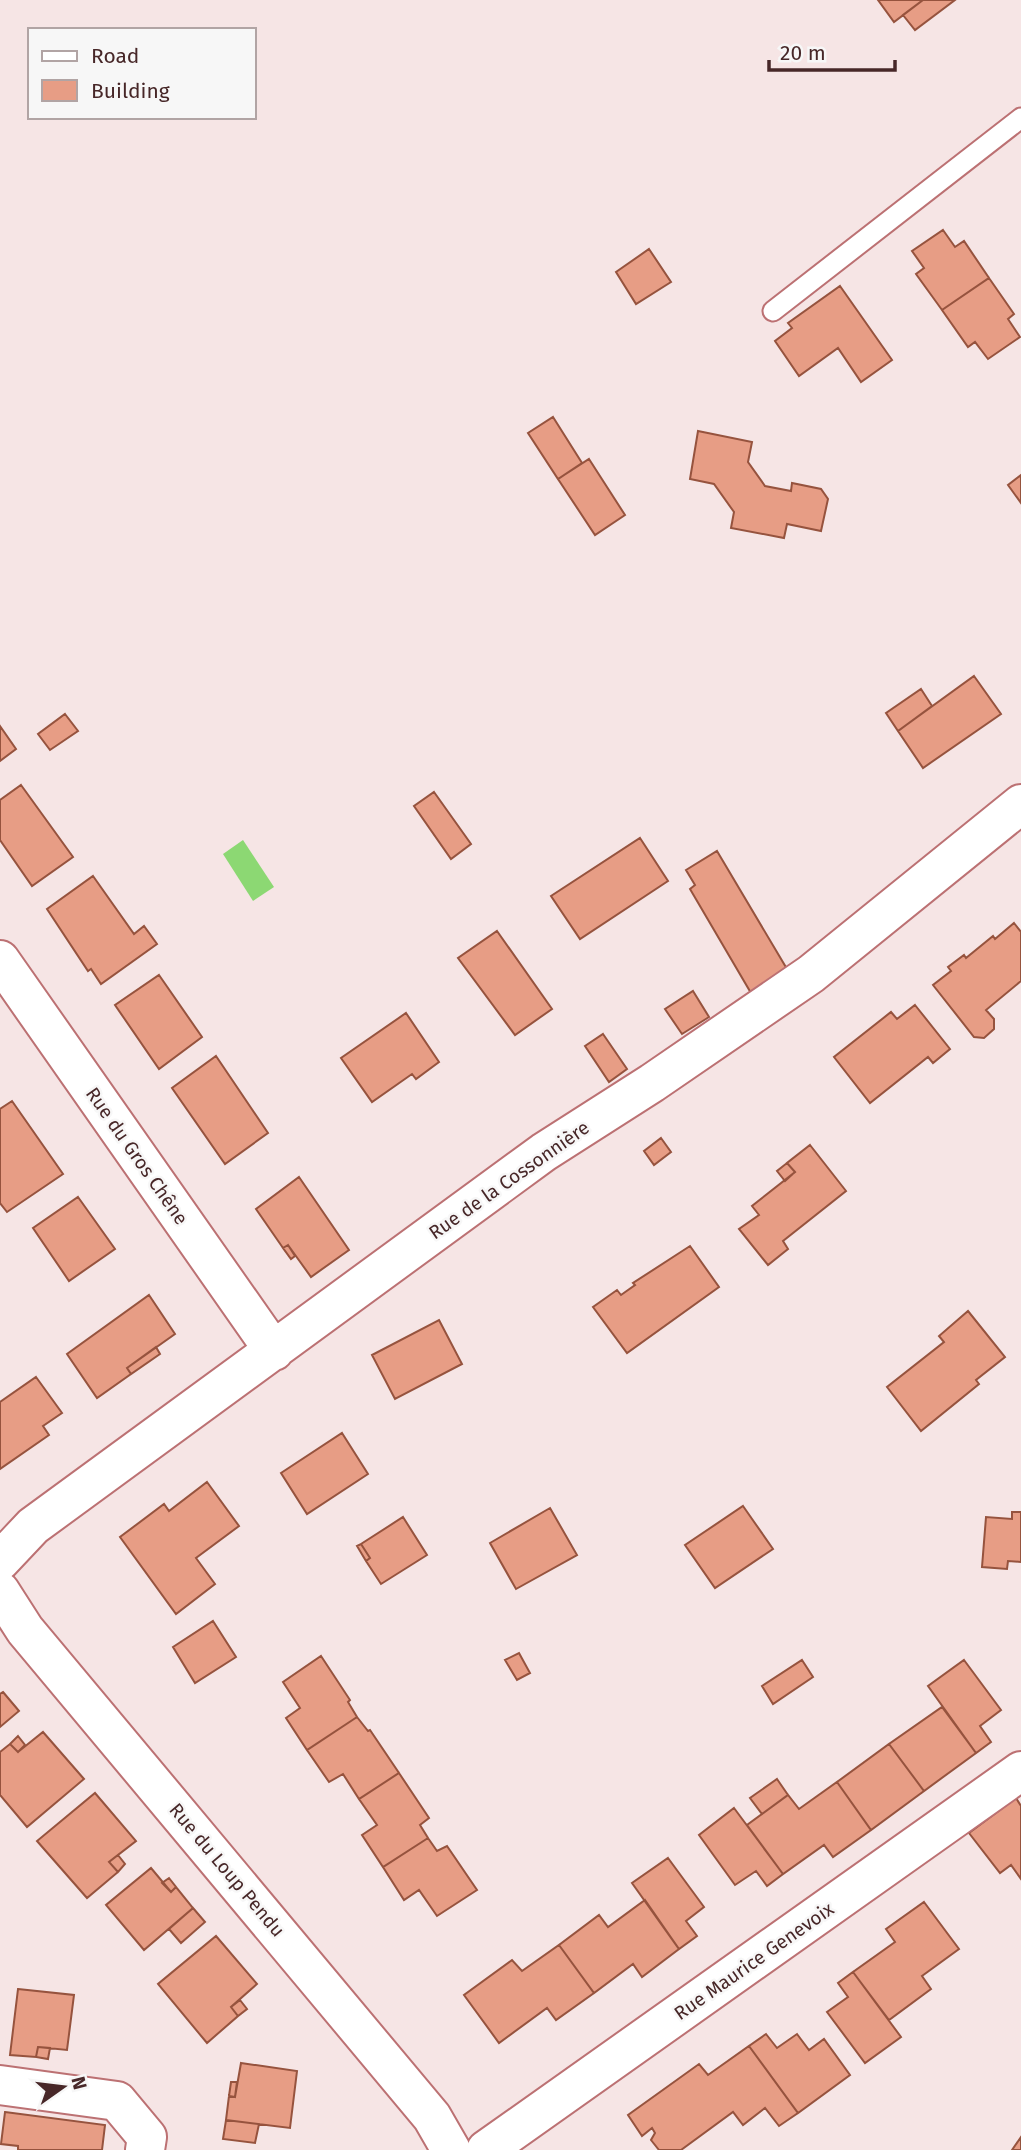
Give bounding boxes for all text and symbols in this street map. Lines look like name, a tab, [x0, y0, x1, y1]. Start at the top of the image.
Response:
legend	[28, 28, 256, 119]
scale bar	[769, 28, 895, 72]
text: 20 m	[780, 40, 826, 66]
text: Road	[91, 43, 139, 69]
text: Building	[91, 78, 170, 104]
street label: Rue du Gros Chêne	[81, 1083, 193, 1229]
street label: Rue de la Cossonnière	[424, 1116, 594, 1244]
street label: Rue du Loup Pendu	[164, 1799, 290, 1941]
street label: Rue Maurice Genevoix	[670, 1897, 839, 2025]
north arrow	[28, 2052, 98, 2122]
text: N	[66, 2074, 92, 2092]

